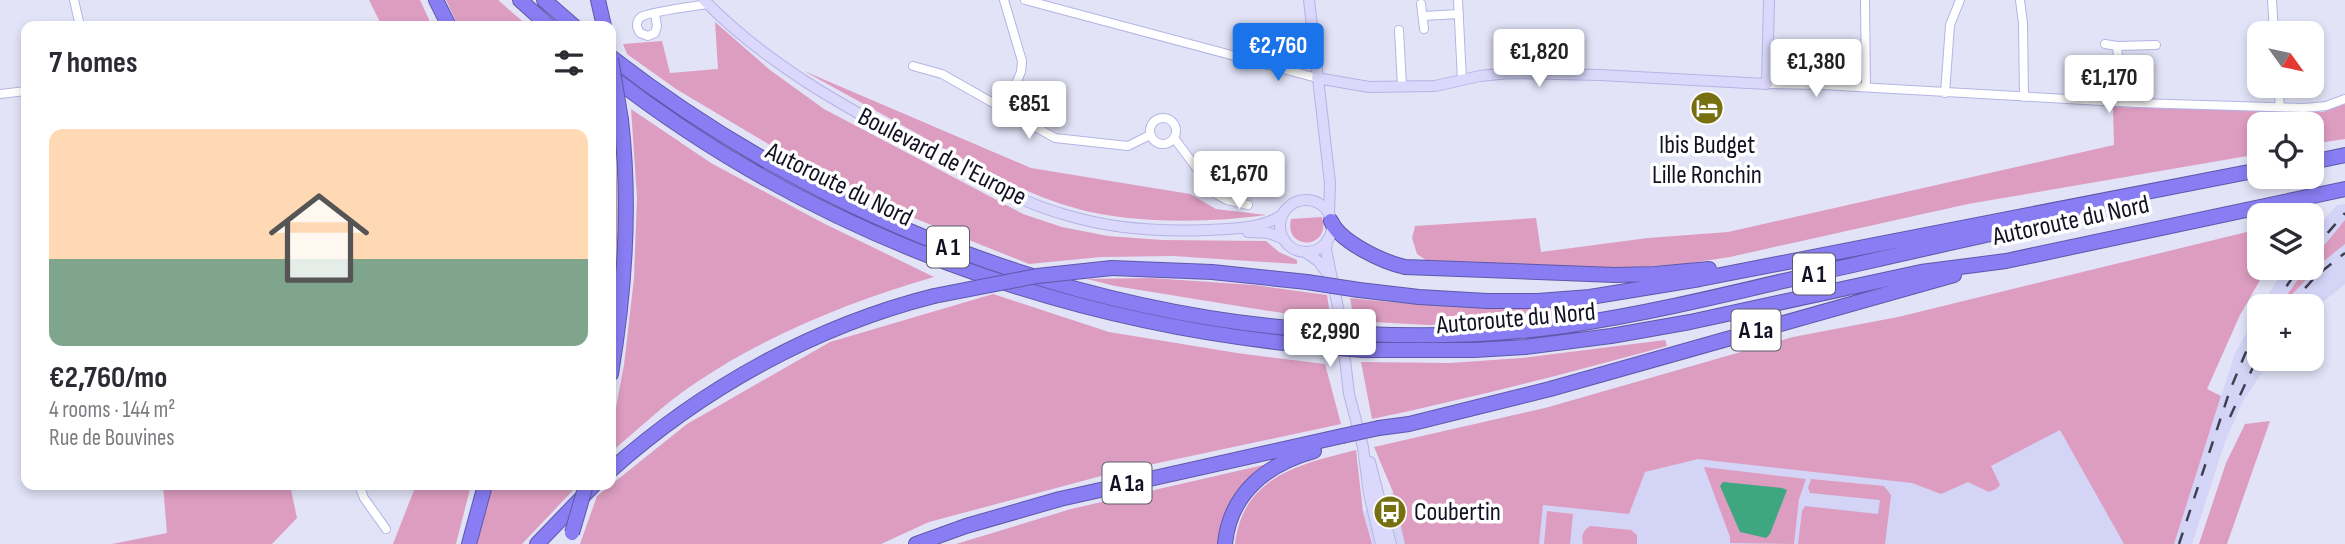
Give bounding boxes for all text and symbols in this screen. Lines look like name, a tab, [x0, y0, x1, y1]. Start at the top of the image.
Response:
north arrow	[2247, 21, 2324, 98]
map controls	[2247, 21, 2324, 371]
pin: €2,760	[1221, 24, 1335, 83]
pin: €1,820	[1482, 29, 1596, 89]
text: €2,760	[1249, 32, 1307, 60]
text: €1,820	[1509, 38, 1569, 66]
pin: €1,380	[1759, 40, 1873, 99]
icon: filters	[550, 44, 588, 82]
text: 7 homes	[49, 45, 137, 81]
text: €1,380	[1787, 48, 1845, 76]
pin: €1,170	[2052, 55, 2166, 115]
text: €1,170	[2081, 64, 2137, 92]
pin: €851	[988, 82, 1070, 141]
hotel icon: Ibis Budget Lille Ronchin	[1688, 89, 1726, 127]
text: €851	[1008, 90, 1050, 118]
street label: Boulevard de l'Europe	[853, 101, 1031, 213]
button: locate	[2247, 112, 2324, 189]
place label: Ibis Budget Lille Ronchin	[1652, 130, 1762, 191]
street label: Autoroute du Nord	[760, 136, 917, 234]
pin: €1,670	[1182, 152, 1296, 211]
text: €1,670	[1210, 160, 1268, 188]
icon: home	[256, 175, 382, 301]
street label: Autoroute du Nord	[1989, 189, 2152, 253]
button: layers	[2247, 203, 2324, 280]
road number: A 1	[927, 226, 969, 268]
road number: A 1	[1793, 254, 1835, 295]
button: +	[2247, 294, 2324, 371]
street label: Autoroute du Nord	[1434, 297, 1597, 341]
pin: €2,990	[1273, 310, 1387, 369]
road number: A 1a	[1732, 310, 1780, 351]
text: €2,990	[1300, 318, 1360, 346]
text: €2,760/mo	[49, 360, 167, 396]
text: 4 rooms · 144 m²	[49, 396, 175, 424]
text: Rue de Bouvines	[49, 424, 175, 452]
road number: A 1a	[1102, 462, 1152, 504]
bus stop icon: Coubertin	[1371, 493, 1409, 531]
place label: Coubertin	[1414, 497, 1501, 528]

